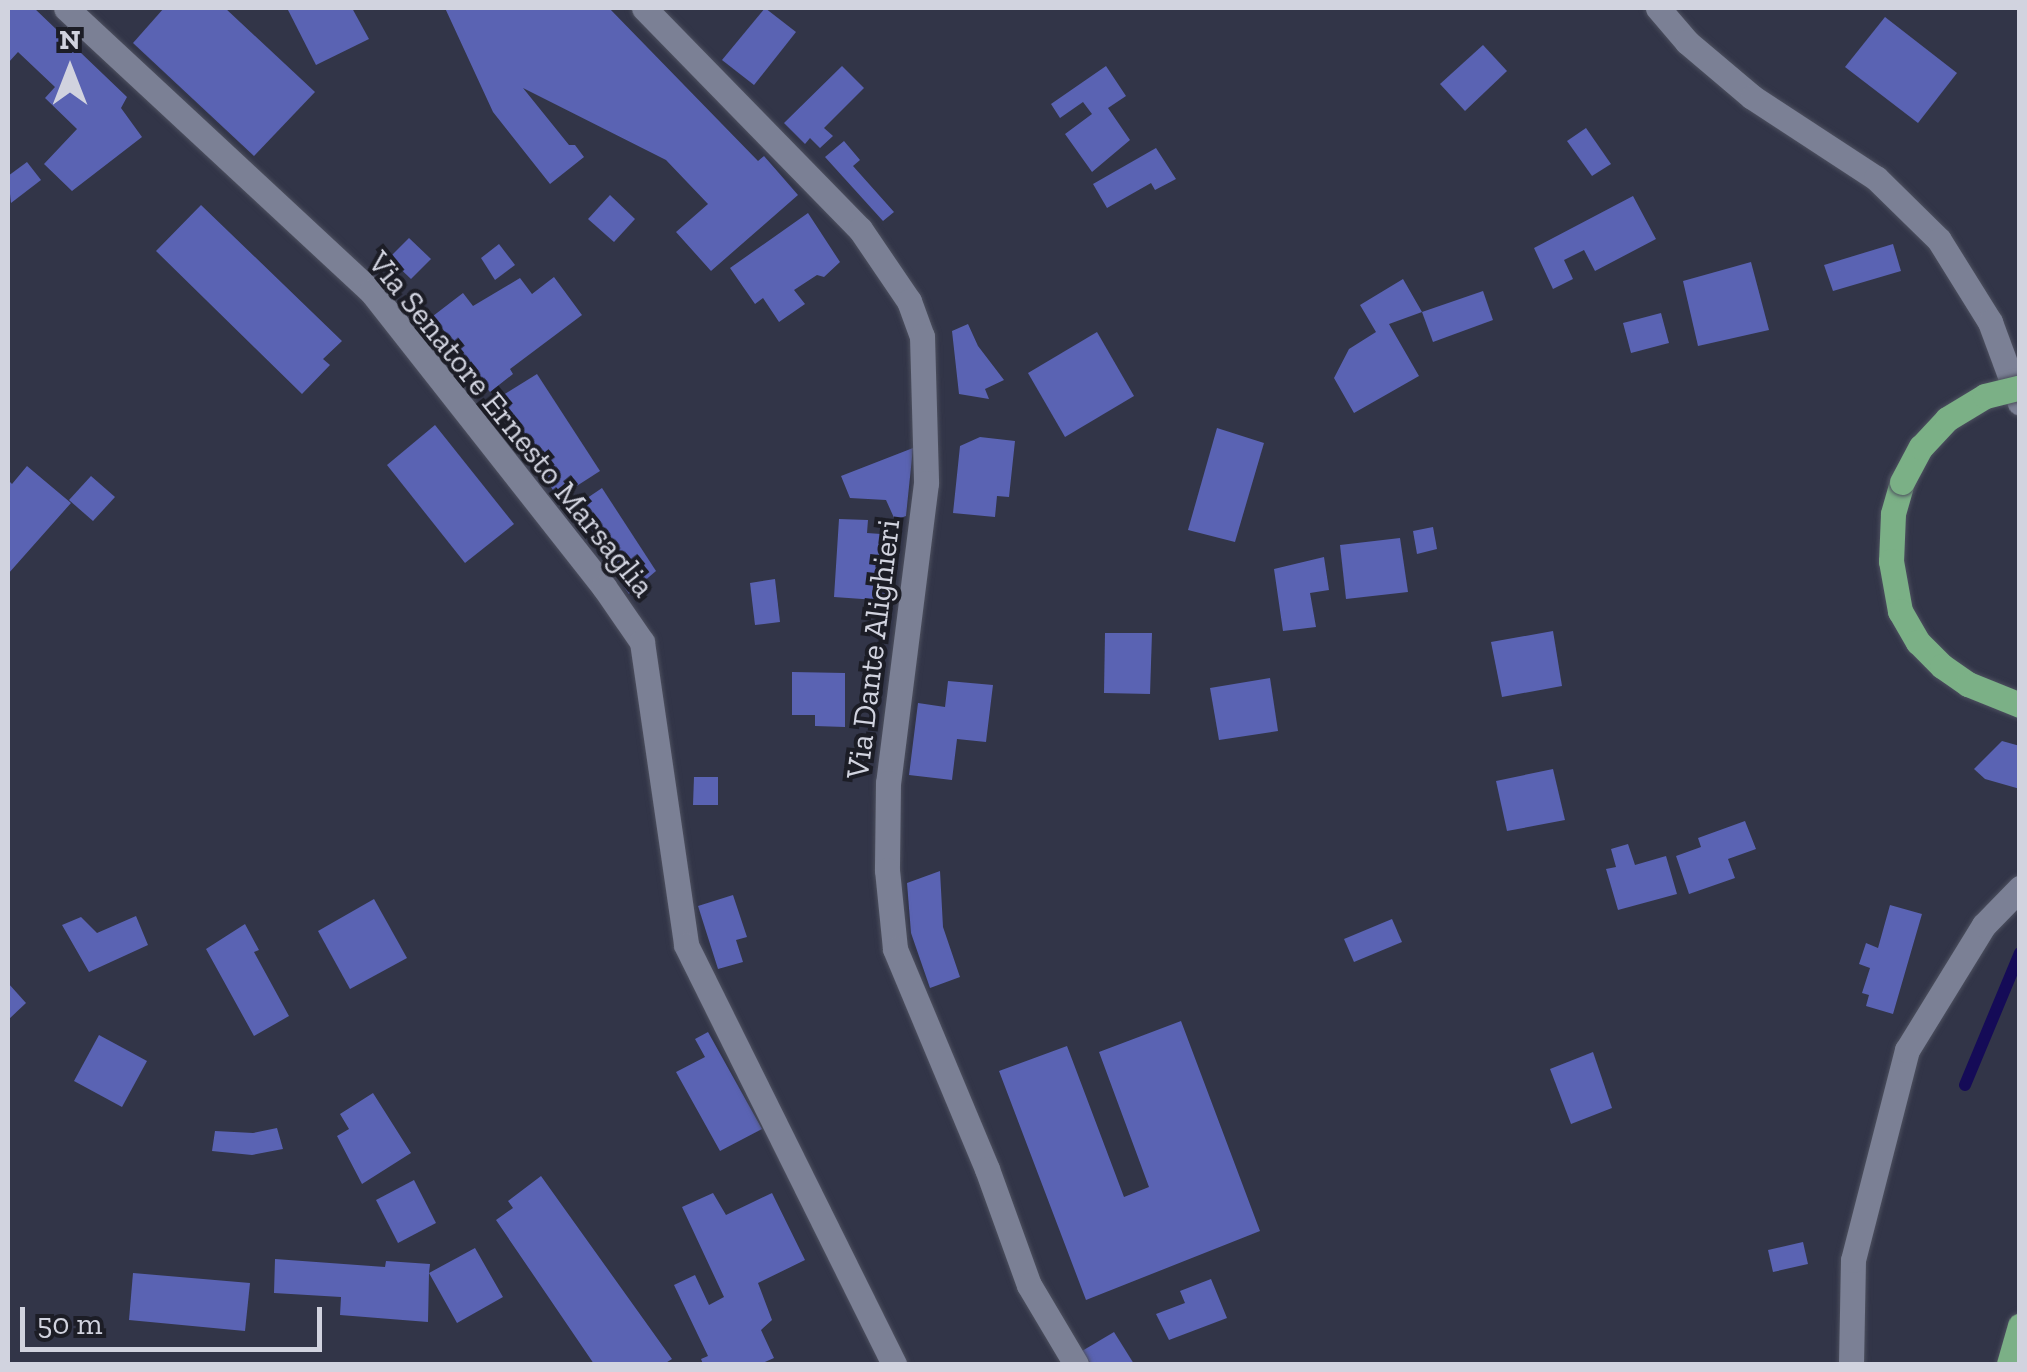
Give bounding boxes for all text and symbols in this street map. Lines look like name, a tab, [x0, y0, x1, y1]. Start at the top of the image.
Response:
north arrow	[20, 20, 120, 120]
text: N	[59, 23, 81, 56]
street label: Via Senatore Ernesto Marsaglia	[360, 243, 662, 605]
street label: Via Dante Alighieri	[838, 517, 908, 781]
scale bar	[25, 1287, 328, 1349]
text: 50 m	[37, 1306, 102, 1342]

